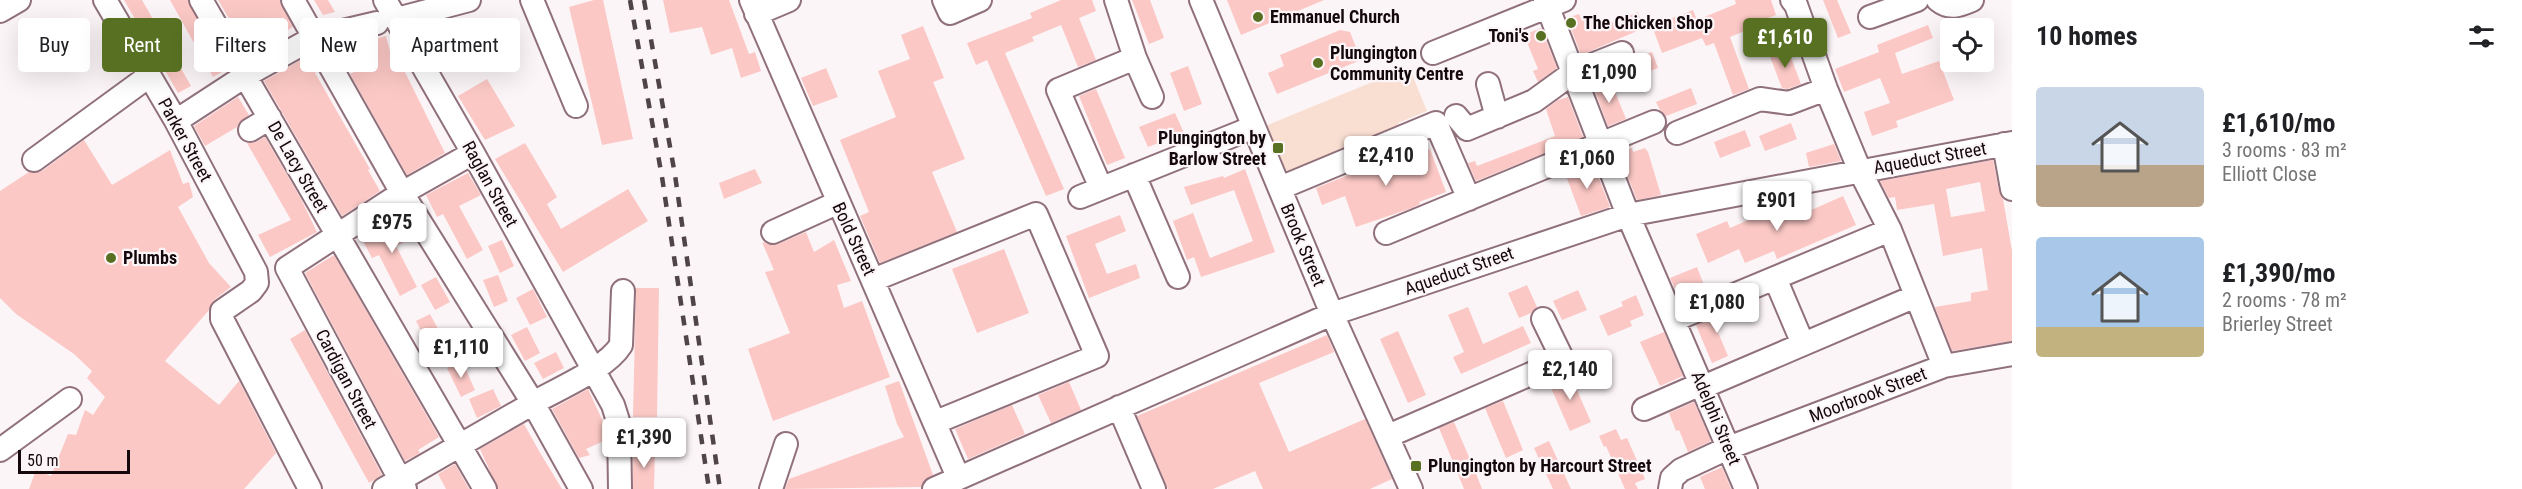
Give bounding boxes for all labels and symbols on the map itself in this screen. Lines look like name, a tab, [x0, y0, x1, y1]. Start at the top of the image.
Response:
place label: Emmanuel Church	[1270, 6, 1400, 27]
marker: Emmanuel Church	[1251, 10, 1265, 24]
place label: The Chicken Shop	[1583, 12, 1713, 33]
marker: The Chicken Shop	[1564, 16, 1578, 30]
pin: £1,610	[1736, 18, 1834, 69]
place label: Toni's	[1488, 25, 1529, 46]
marker: Toni's	[1534, 29, 1548, 43]
place label: Plungington Community Centre	[1330, 42, 1464, 84]
pin: £1,090	[1560, 53, 1658, 104]
marker: Plungington Community Centre	[1311, 56, 1325, 70]
street label: Parker Street	[154, 94, 217, 185]
street label: De Lacy Street	[264, 117, 333, 216]
place label: Plungington by Barlow Street	[1158, 127, 1266, 169]
pin: £2,410	[1337, 136, 1435, 187]
street label: Raglan Street	[458, 137, 523, 230]
street label: Aqueduct Street	[1872, 137, 1988, 178]
pin: £1,060	[1538, 139, 1636, 190]
marker: Plungington by Barlow Street	[1271, 141, 1285, 155]
pin: £901	[1741, 181, 1813, 232]
street label: Bold Street	[828, 199, 881, 279]
street label: Brook Street	[1277, 200, 1330, 289]
pin: £975	[356, 203, 428, 254]
street label: Aqueduct Street	[1401, 242, 1516, 299]
place label: Plumbs	[123, 247, 177, 268]
marker: Plumbs	[104, 251, 118, 265]
pin: £1,080	[1668, 283, 1766, 334]
street label: Cardigan Street	[311, 325, 381, 432]
pin: £1,110	[412, 328, 510, 379]
pin: £2,140	[1521, 350, 1619, 401]
street label: Moorbrook Street	[1806, 363, 1929, 427]
street label: Adelphi Street	[1687, 368, 1746, 468]
pin: £1,390	[595, 418, 693, 469]
scale bar	[18, 447, 130, 474]
place label: Plungington by Harcourt Street	[1428, 455, 1652, 476]
marker: Plungington by Harcourt Street	[1409, 459, 1423, 473]

